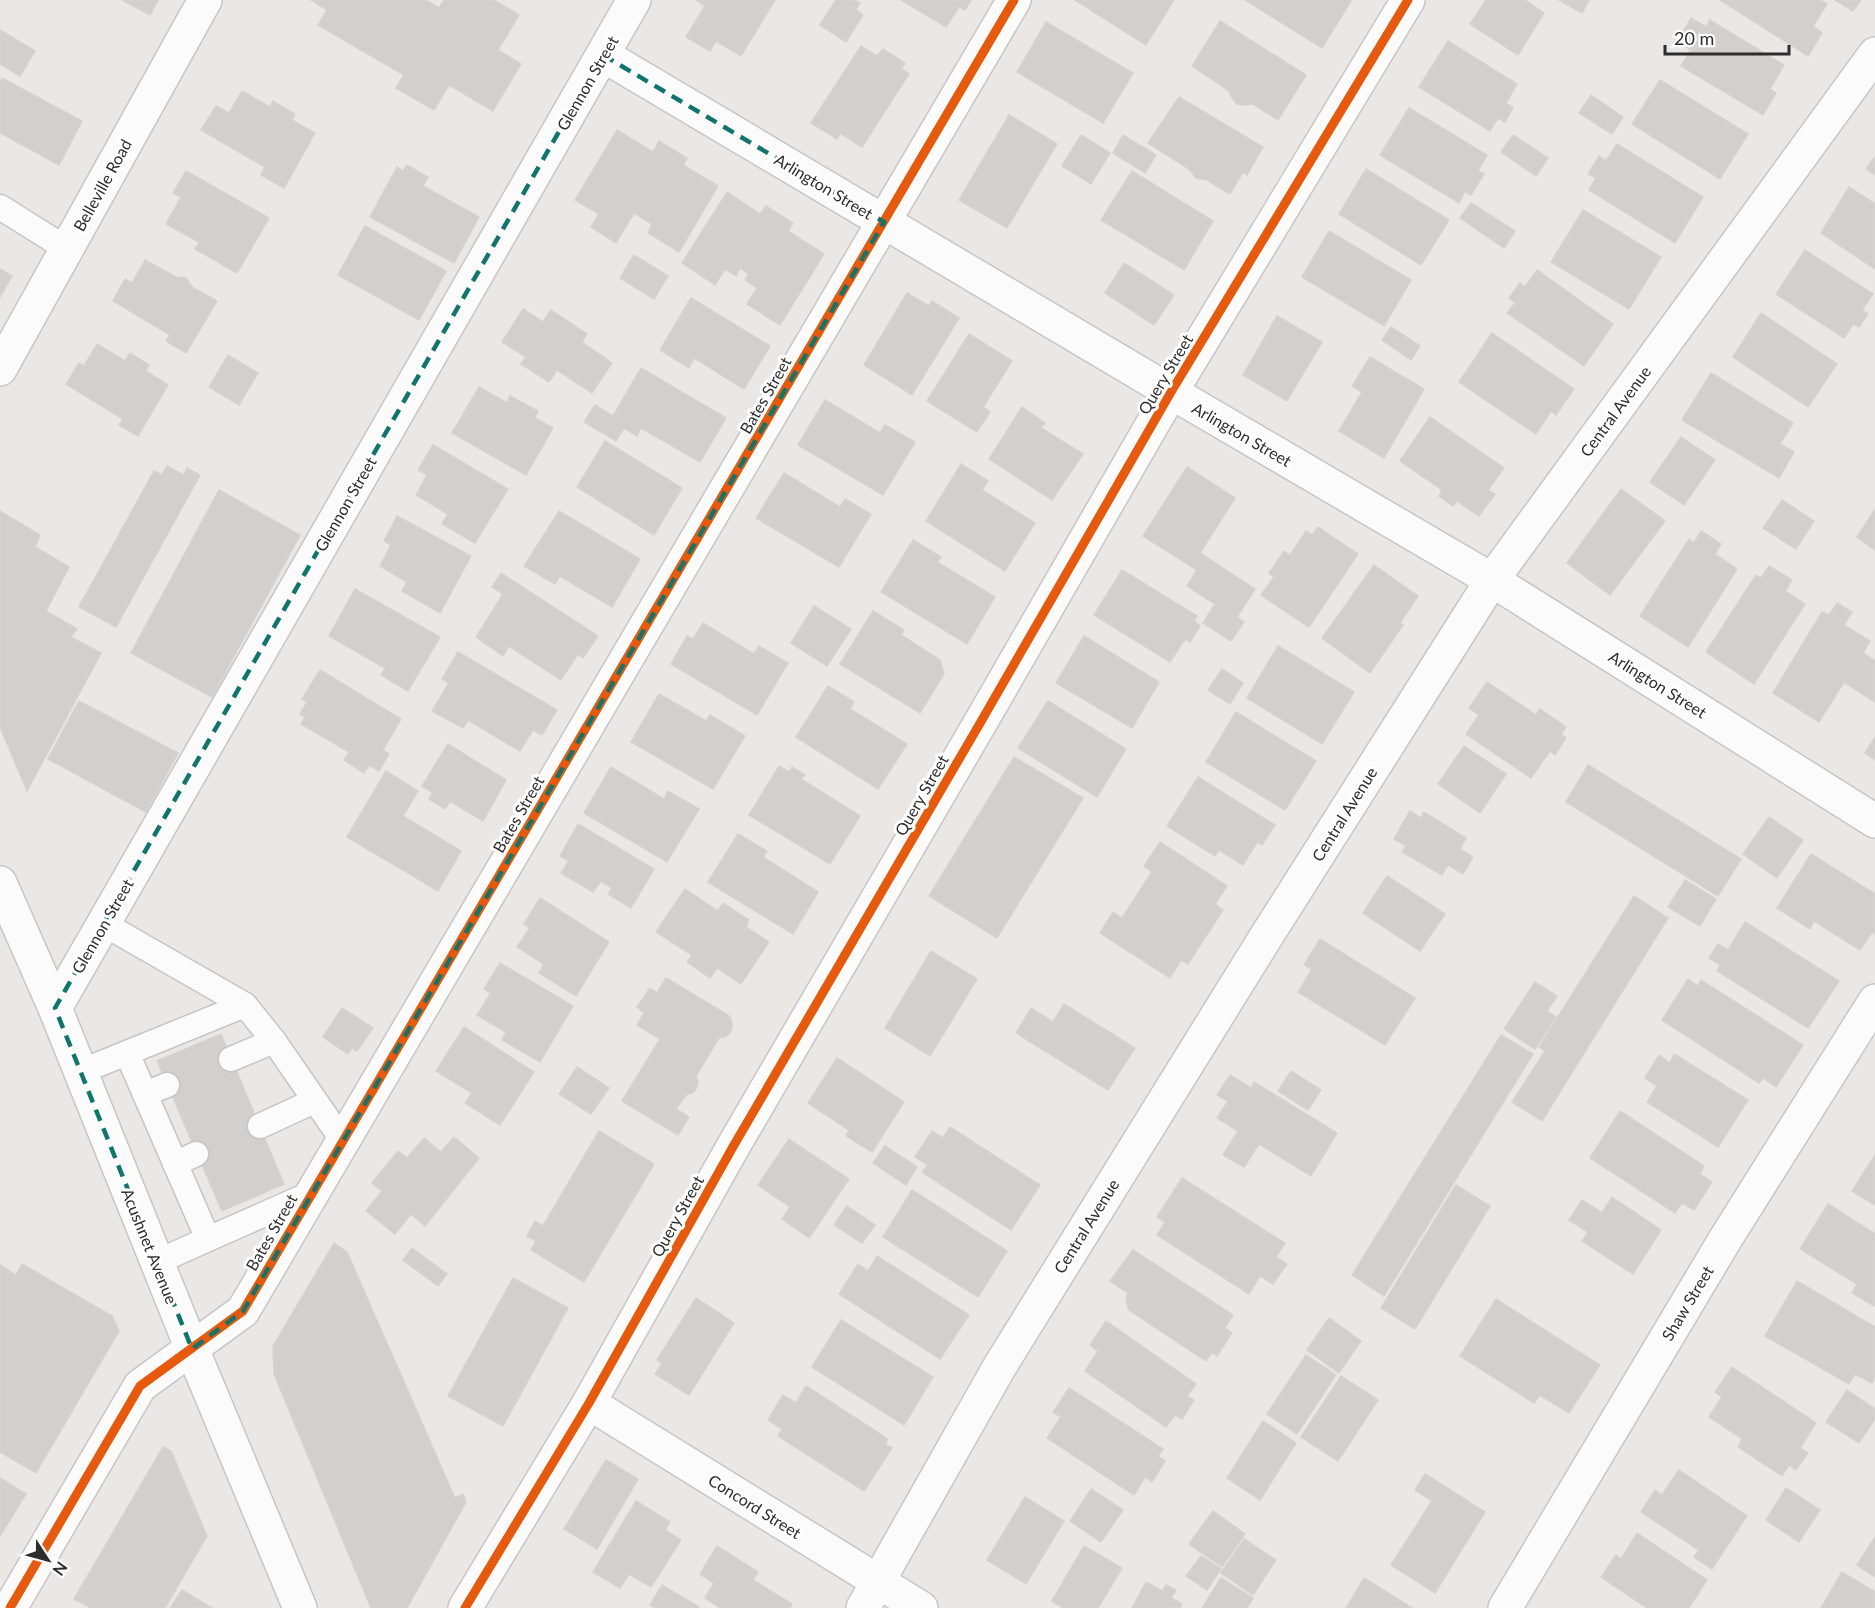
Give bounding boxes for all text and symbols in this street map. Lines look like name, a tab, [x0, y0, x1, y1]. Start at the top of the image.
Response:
scale bar	[1665, 18, 1790, 56]
text: 20 m	[1674, 27, 1714, 49]
street label: Glennon Street	[552, 32, 622, 134]
street label: Belleville Road	[69, 136, 135, 234]
street label: Arlington Street	[771, 149, 877, 223]
street label: Query Street	[1134, 330, 1196, 417]
street label: Bates Street	[735, 353, 795, 437]
street label: Central Avenue	[1576, 362, 1654, 460]
street label: Arlington Street	[1189, 398, 1295, 470]
street label: Glennon Street	[310, 453, 380, 555]
street label: Arlington Street	[1606, 646, 1710, 722]
street label: Query Street	[890, 751, 952, 839]
street label: Central Avenue	[1307, 763, 1381, 865]
street label: Bates Street	[488, 772, 548, 856]
street label: Glennon Street	[67, 875, 137, 977]
street label: Query Street	[647, 1172, 707, 1260]
street label: Central Avenue	[1049, 1175, 1123, 1277]
street label: Acushnet Avenue	[118, 1186, 182, 1306]
street label: Bates Street	[241, 1190, 301, 1274]
street label: Shaw Street	[1657, 1262, 1717, 1344]
street label: Concord Street	[705, 1470, 805, 1542]
north arrow	[18, 1530, 78, 1590]
text: N	[49, 1559, 72, 1580]

